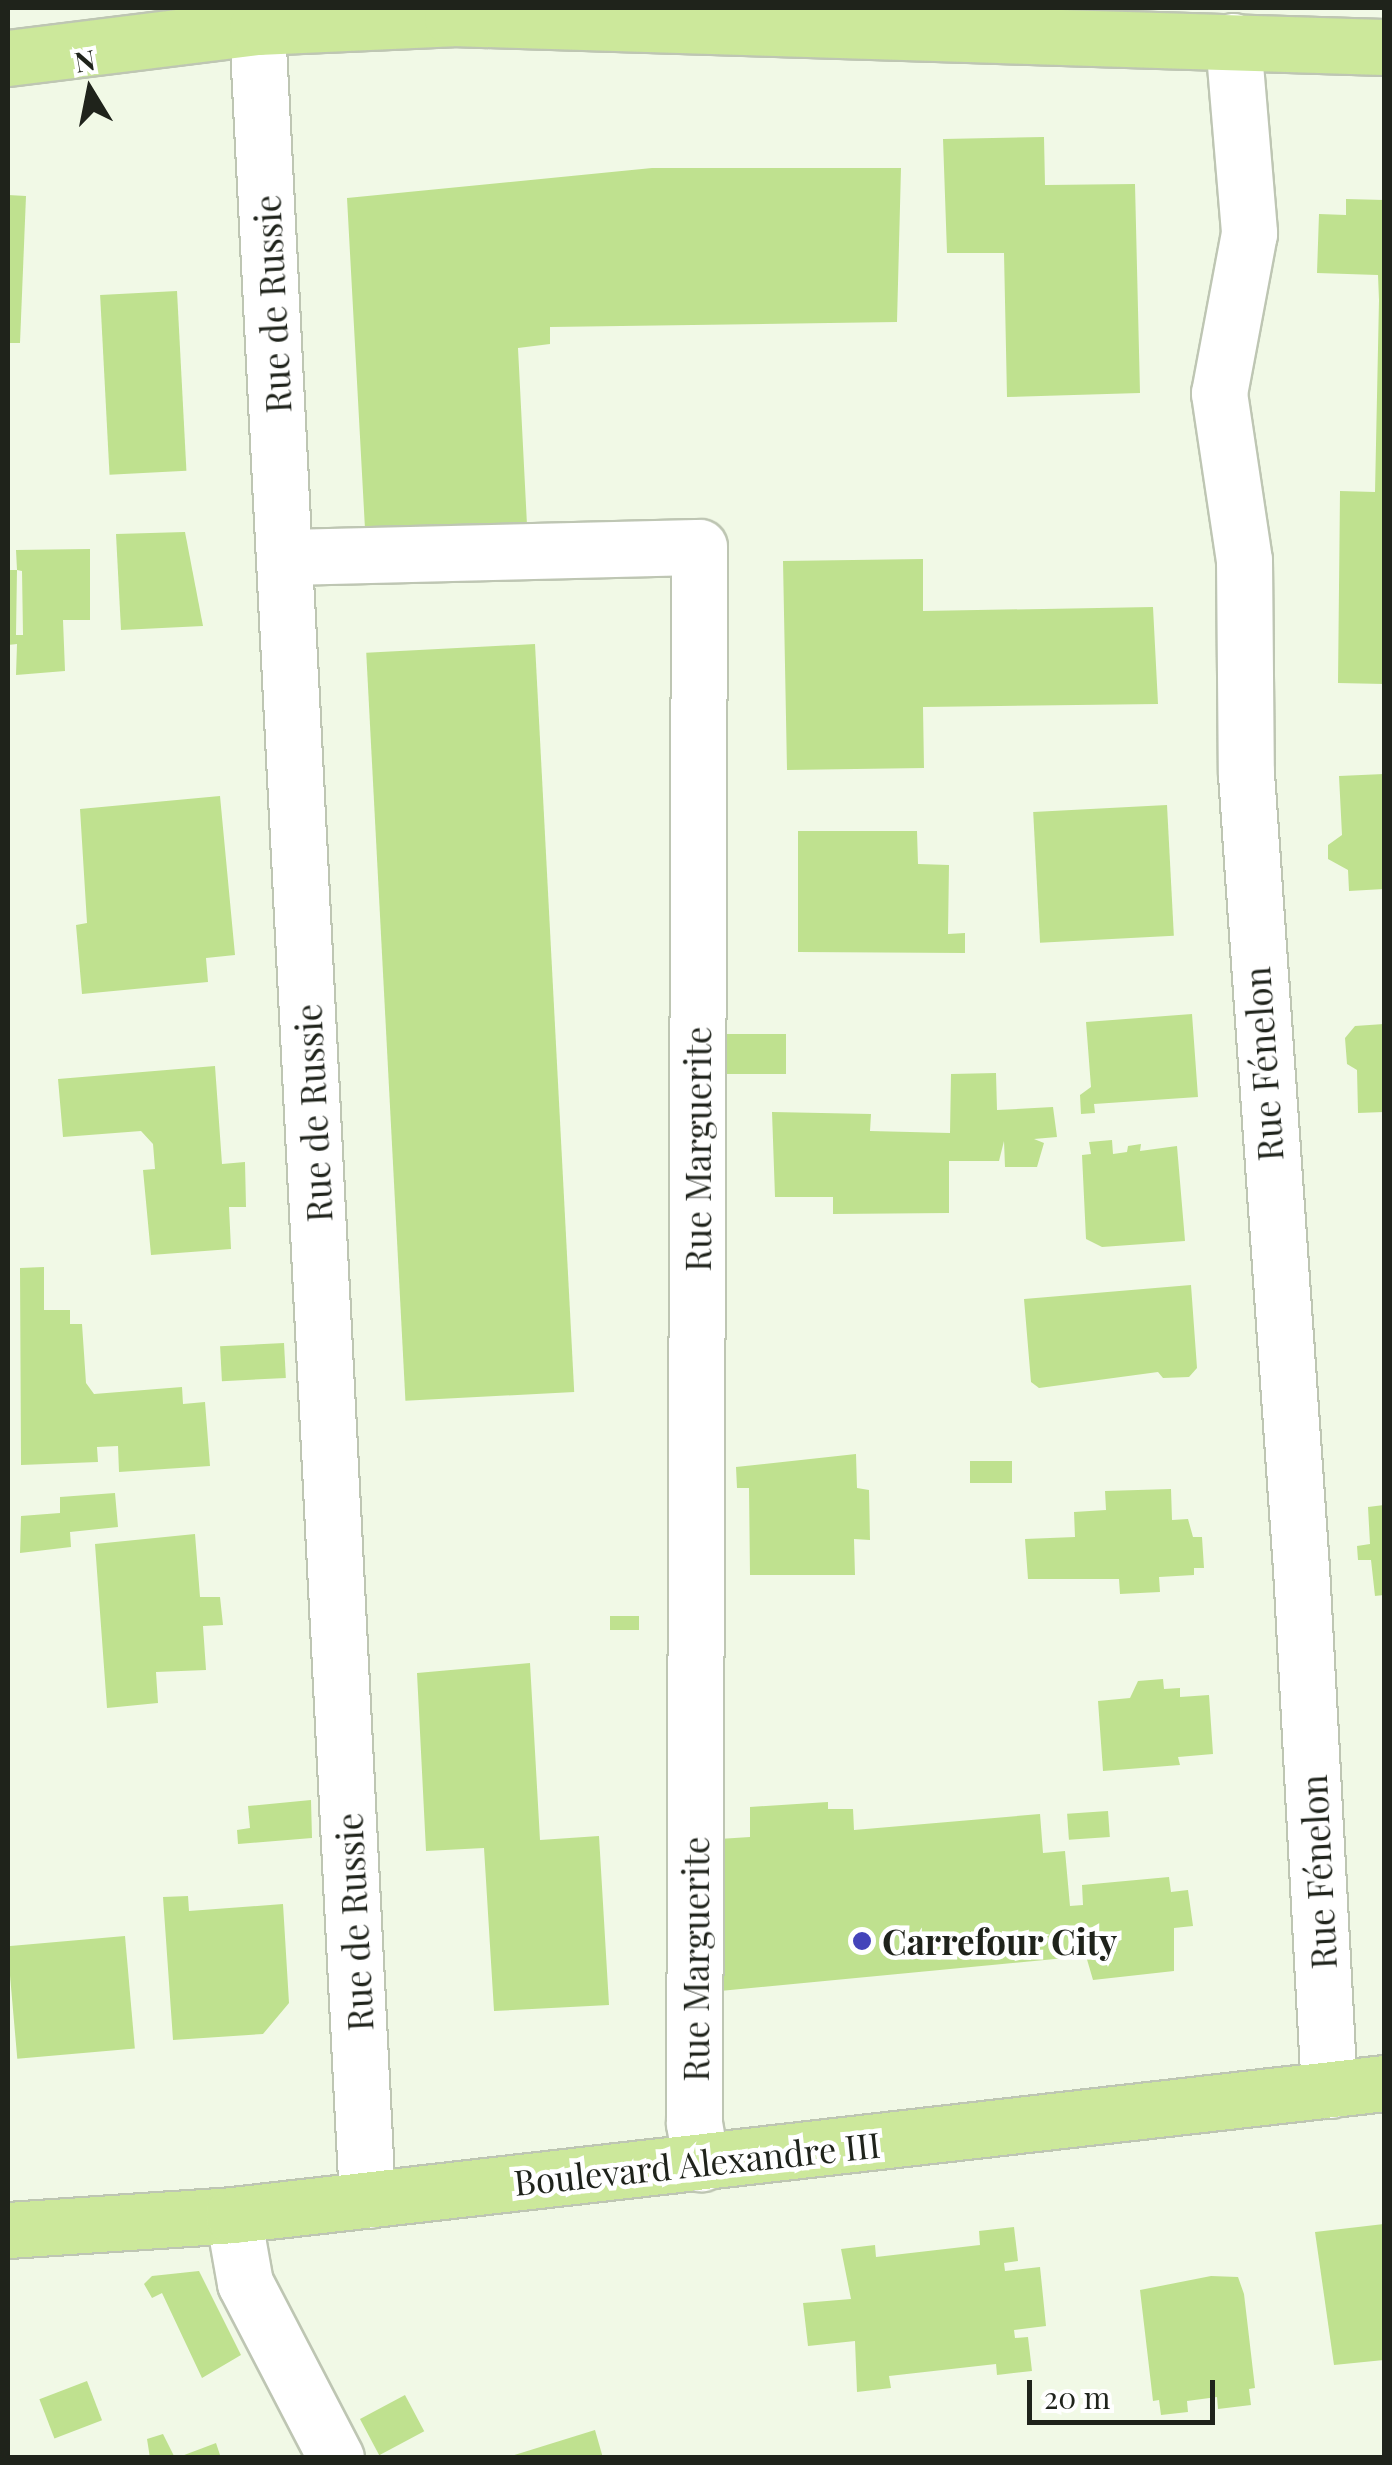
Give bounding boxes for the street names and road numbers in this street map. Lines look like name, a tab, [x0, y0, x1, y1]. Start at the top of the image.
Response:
street label: Rue de Russie	[245, 194, 299, 414]
street label: Rue Fénelon	[1235, 965, 1291, 1163]
street label: Rue de Russie	[286, 1003, 340, 1223]
street label: Rue Marguerite	[676, 1026, 718, 1272]
street label: Rue Fénelon	[1292, 1774, 1344, 1970]
street label: Rue de Russie	[327, 1812, 381, 2032]
street label: Rue Marguerite	[674, 1836, 716, 2082]
street label: Boulevard Alexandre III	[511, 2123, 883, 2203]

